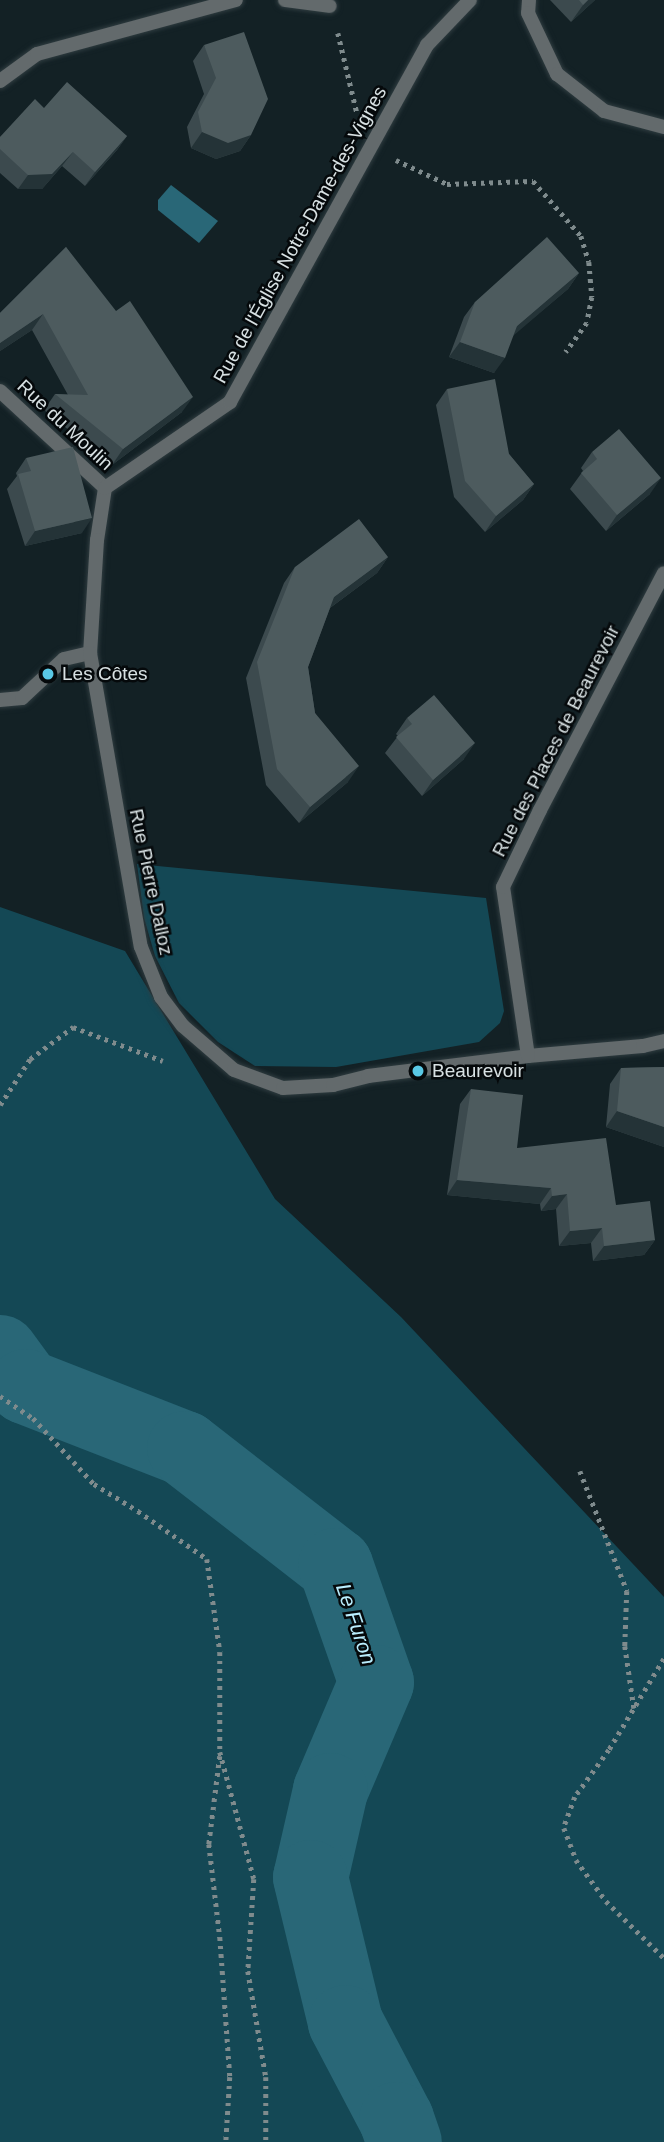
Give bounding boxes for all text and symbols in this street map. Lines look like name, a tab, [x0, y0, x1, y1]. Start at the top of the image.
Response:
street label: Rue de l'Église Notre-Dame-des-Vignes	[209, 83, 391, 387]
street label: Rue du Moulin	[12, 375, 118, 475]
street label: Rue des Places de Beaurevoir	[488, 621, 624, 861]
place label: Les Côtes	[62, 663, 148, 685]
marker: Les Côtes	[40, 666, 56, 682]
street label: Rue Pierre Dalloz	[124, 807, 178, 957]
place label: Beaurevoir	[432, 1060, 524, 1082]
marker: Beaurevoir	[410, 1063, 426, 1079]
water label: Le Furon	[330, 1580, 382, 1668]

